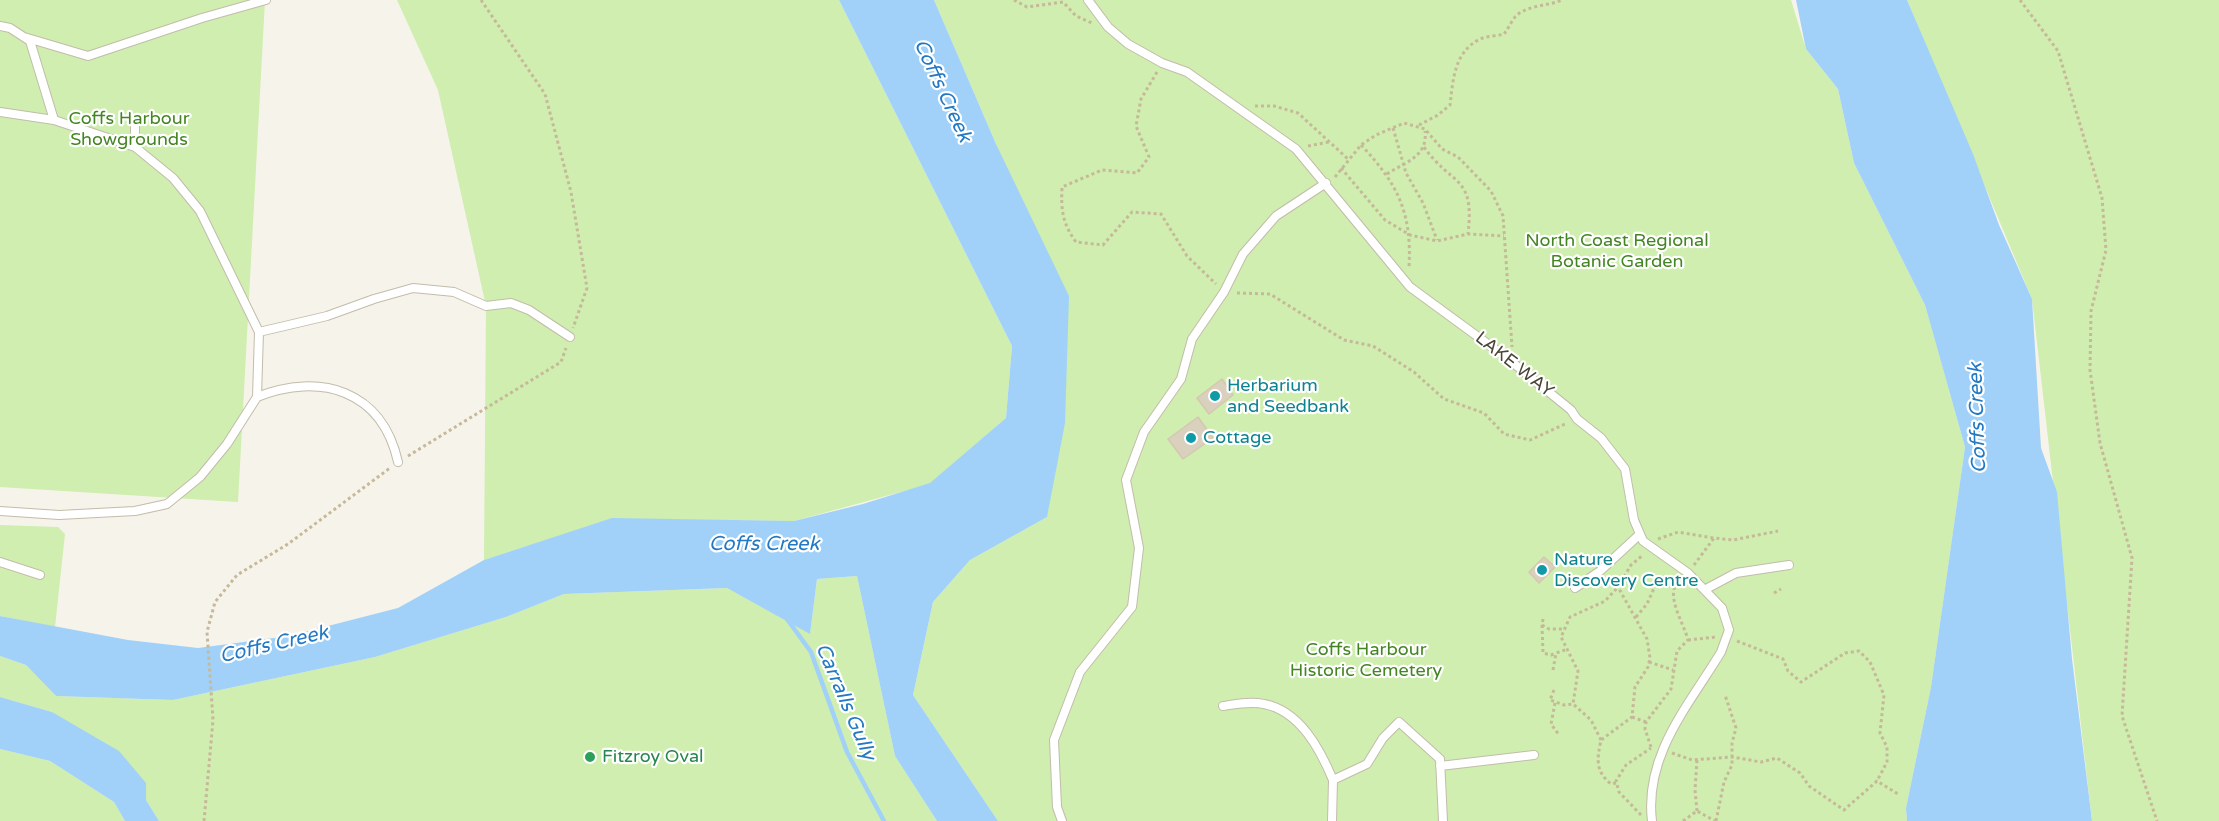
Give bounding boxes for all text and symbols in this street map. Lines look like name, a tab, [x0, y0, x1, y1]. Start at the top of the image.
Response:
water label: Coffs Creek	[908, 36, 976, 146]
park label: Coffs Harbour Showgrounds	[68, 108, 190, 150]
park label: North Coast Regional Botanic Garden	[1525, 230, 1709, 272]
street label: LAKE WAY	[1470, 328, 1558, 402]
water label: Coffs Creek	[1964, 362, 1992, 474]
place label: Herbarium and Seedbank	[1227, 375, 1349, 418]
marker: Herbarium and Seedbank	[1208, 389, 1222, 403]
place label: Cottage	[1203, 427, 1272, 449]
marker: Cottage	[1184, 431, 1198, 445]
water label: Coffs Creek	[709, 533, 819, 557]
place label: Nature Discovery Centre	[1554, 549, 1698, 592]
marker: Nature Discovery Centre	[1535, 563, 1549, 577]
water label: Coffs Creek	[217, 621, 331, 669]
park label: Coffs Harbour Historic Cemetery	[1290, 639, 1442, 682]
water label: Carralls Gully	[810, 640, 880, 764]
place label: Fitzroy Oval	[602, 746, 704, 768]
marker: Fitzroy Oval	[583, 750, 597, 764]

